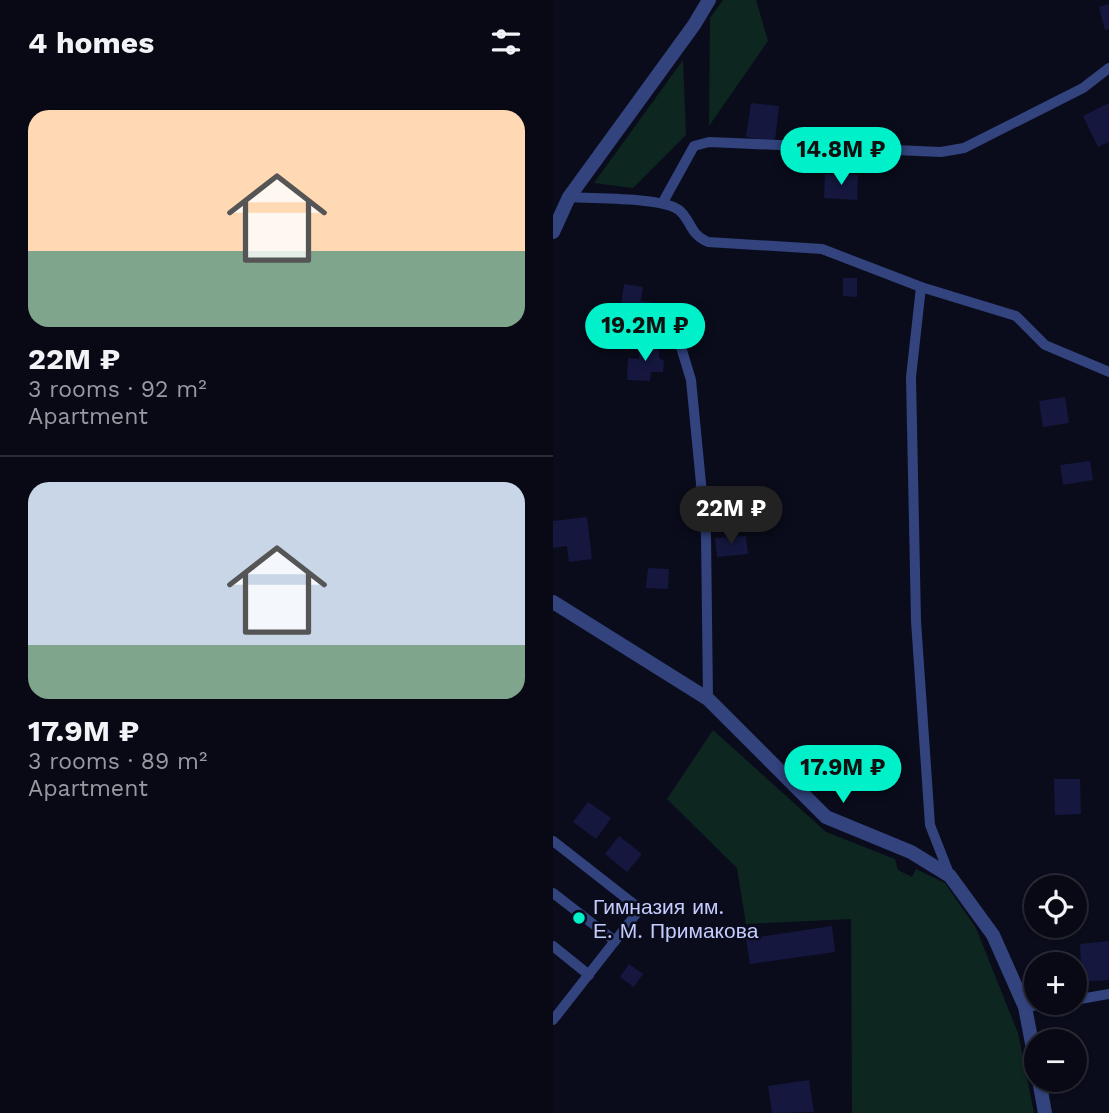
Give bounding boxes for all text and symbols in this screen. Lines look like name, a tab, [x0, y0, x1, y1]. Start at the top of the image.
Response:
icon: filters	[487, 23, 525, 61]
text: 4 homes	[28, 25, 154, 60]
pin: 14.8M ₽	[776, 128, 906, 187]
text: 14.8M ₽	[796, 136, 886, 163]
icon: home	[214, 155, 340, 281]
pin: 19.2M ₽	[580, 304, 710, 363]
text: 19.2M ₽	[601, 312, 689, 339]
text: 22M ₽	[28, 341, 120, 376]
text: 3 rooms · 92 m²	[28, 376, 207, 403]
text: Apartment	[28, 403, 148, 430]
pin: 22M ₽	[682, 486, 780, 546]
text: 22M ₽	[696, 495, 766, 522]
icon: home	[214, 527, 340, 653]
text: 17.9M ₽	[28, 713, 139, 748]
pin: 17.9M ₽	[778, 746, 908, 805]
text: 3 rooms · 89 m²	[28, 748, 207, 775]
text: 17.9M ₽	[800, 754, 886, 781]
text: Apartment	[28, 775, 148, 802]
map controls	[1024, 875, 1087, 1092]
button: locate	[1024, 875, 1087, 938]
place label: Гимназия им. Е. М. Примакова	[593, 894, 759, 943]
marker: Гимназия им. Е. М. Примакова	[571, 910, 587, 926]
button: +	[1024, 952, 1087, 1015]
button: −	[1024, 1029, 1087, 1092]

